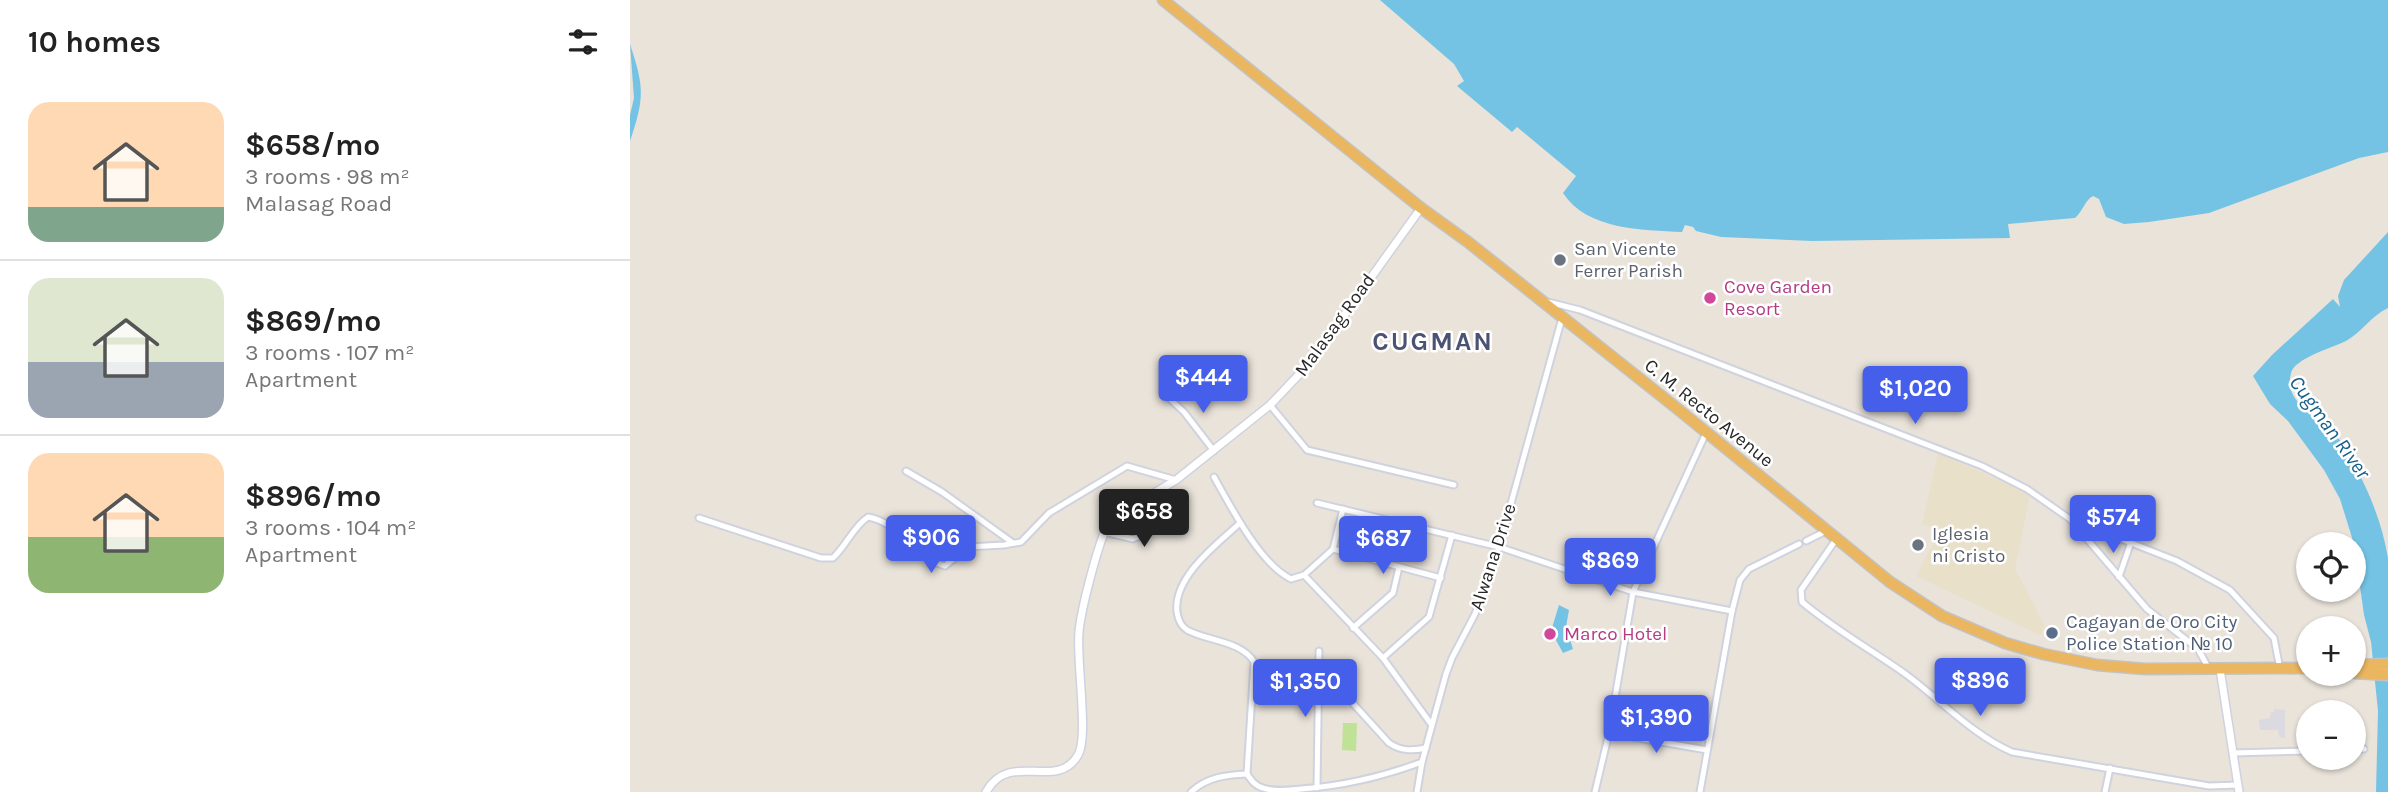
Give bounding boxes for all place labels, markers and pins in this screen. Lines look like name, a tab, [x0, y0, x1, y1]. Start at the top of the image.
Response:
place label: San Vicente Ferrer Parish	[1574, 238, 1683, 282]
marker: San Vicente Ferrer Parish	[1552, 252, 1568, 268]
place label: Cove Garden Resort	[1724, 276, 1832, 320]
marker: Cove Garden Resort	[1702, 290, 1718, 306]
pin: $444	[1162, 356, 1244, 415]
pin: $1,020	[1858, 366, 1972, 426]
pin: $658	[1103, 490, 1185, 549]
pin: $574	[2072, 496, 2154, 555]
pin: $906	[890, 516, 972, 575]
pin: $687	[1342, 516, 1424, 576]
place label: Iglesia ni Cristo	[1932, 523, 2005, 567]
marker: Iglesia ni Cristo	[1910, 537, 1926, 553]
pin: $869	[1569, 538, 1651, 598]
place label: Cagayan de Oro City Police Station № 10	[2066, 611, 2238, 655]
place label: Marco Hotel	[1564, 623, 1667, 645]
marker: Cagayan de Oro City Police Station № 10	[2044, 625, 2060, 641]
marker: Marco Hotel	[1542, 626, 1558, 642]
pin: $896	[1939, 658, 2021, 718]
pin: $1,350	[1248, 660, 1362, 719]
pin: $1,390	[1599, 696, 1713, 755]

